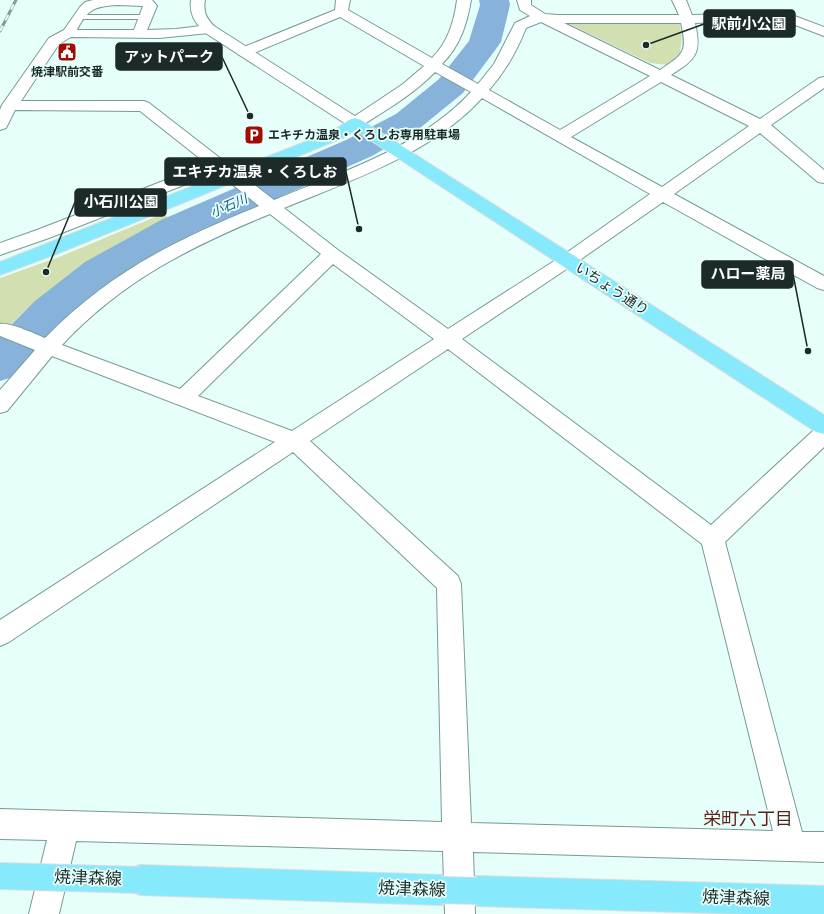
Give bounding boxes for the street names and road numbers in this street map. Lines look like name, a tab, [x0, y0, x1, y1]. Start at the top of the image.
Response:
street label: いちょう通り	[572, 258, 652, 320]
street label: 焼津森線	[54, 865, 122, 891]
street label: 焼津森線	[378, 876, 446, 902]
street label: 焼津森線	[702, 885, 770, 911]

